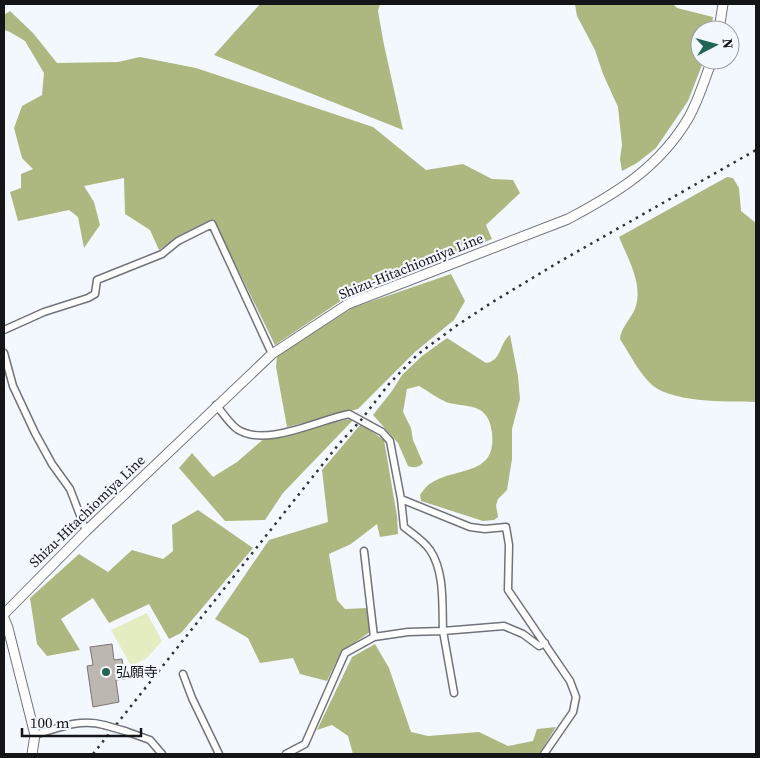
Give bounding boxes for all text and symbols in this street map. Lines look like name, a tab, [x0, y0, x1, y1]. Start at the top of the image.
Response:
north arrow	[690, 20, 740, 70]
text: N	[717, 38, 738, 50]
street label: Shizu-Hitachiomiya Line	[336, 228, 486, 304]
street label: Shizu-Hitachiomiya Line	[25, 450, 149, 572]
place label: 弘願寺	[116, 662, 158, 682]
marker: 弘願寺	[100, 666, 112, 678]
scale bar	[22, 706, 141, 738]
text: 100 m	[30, 712, 70, 733]

